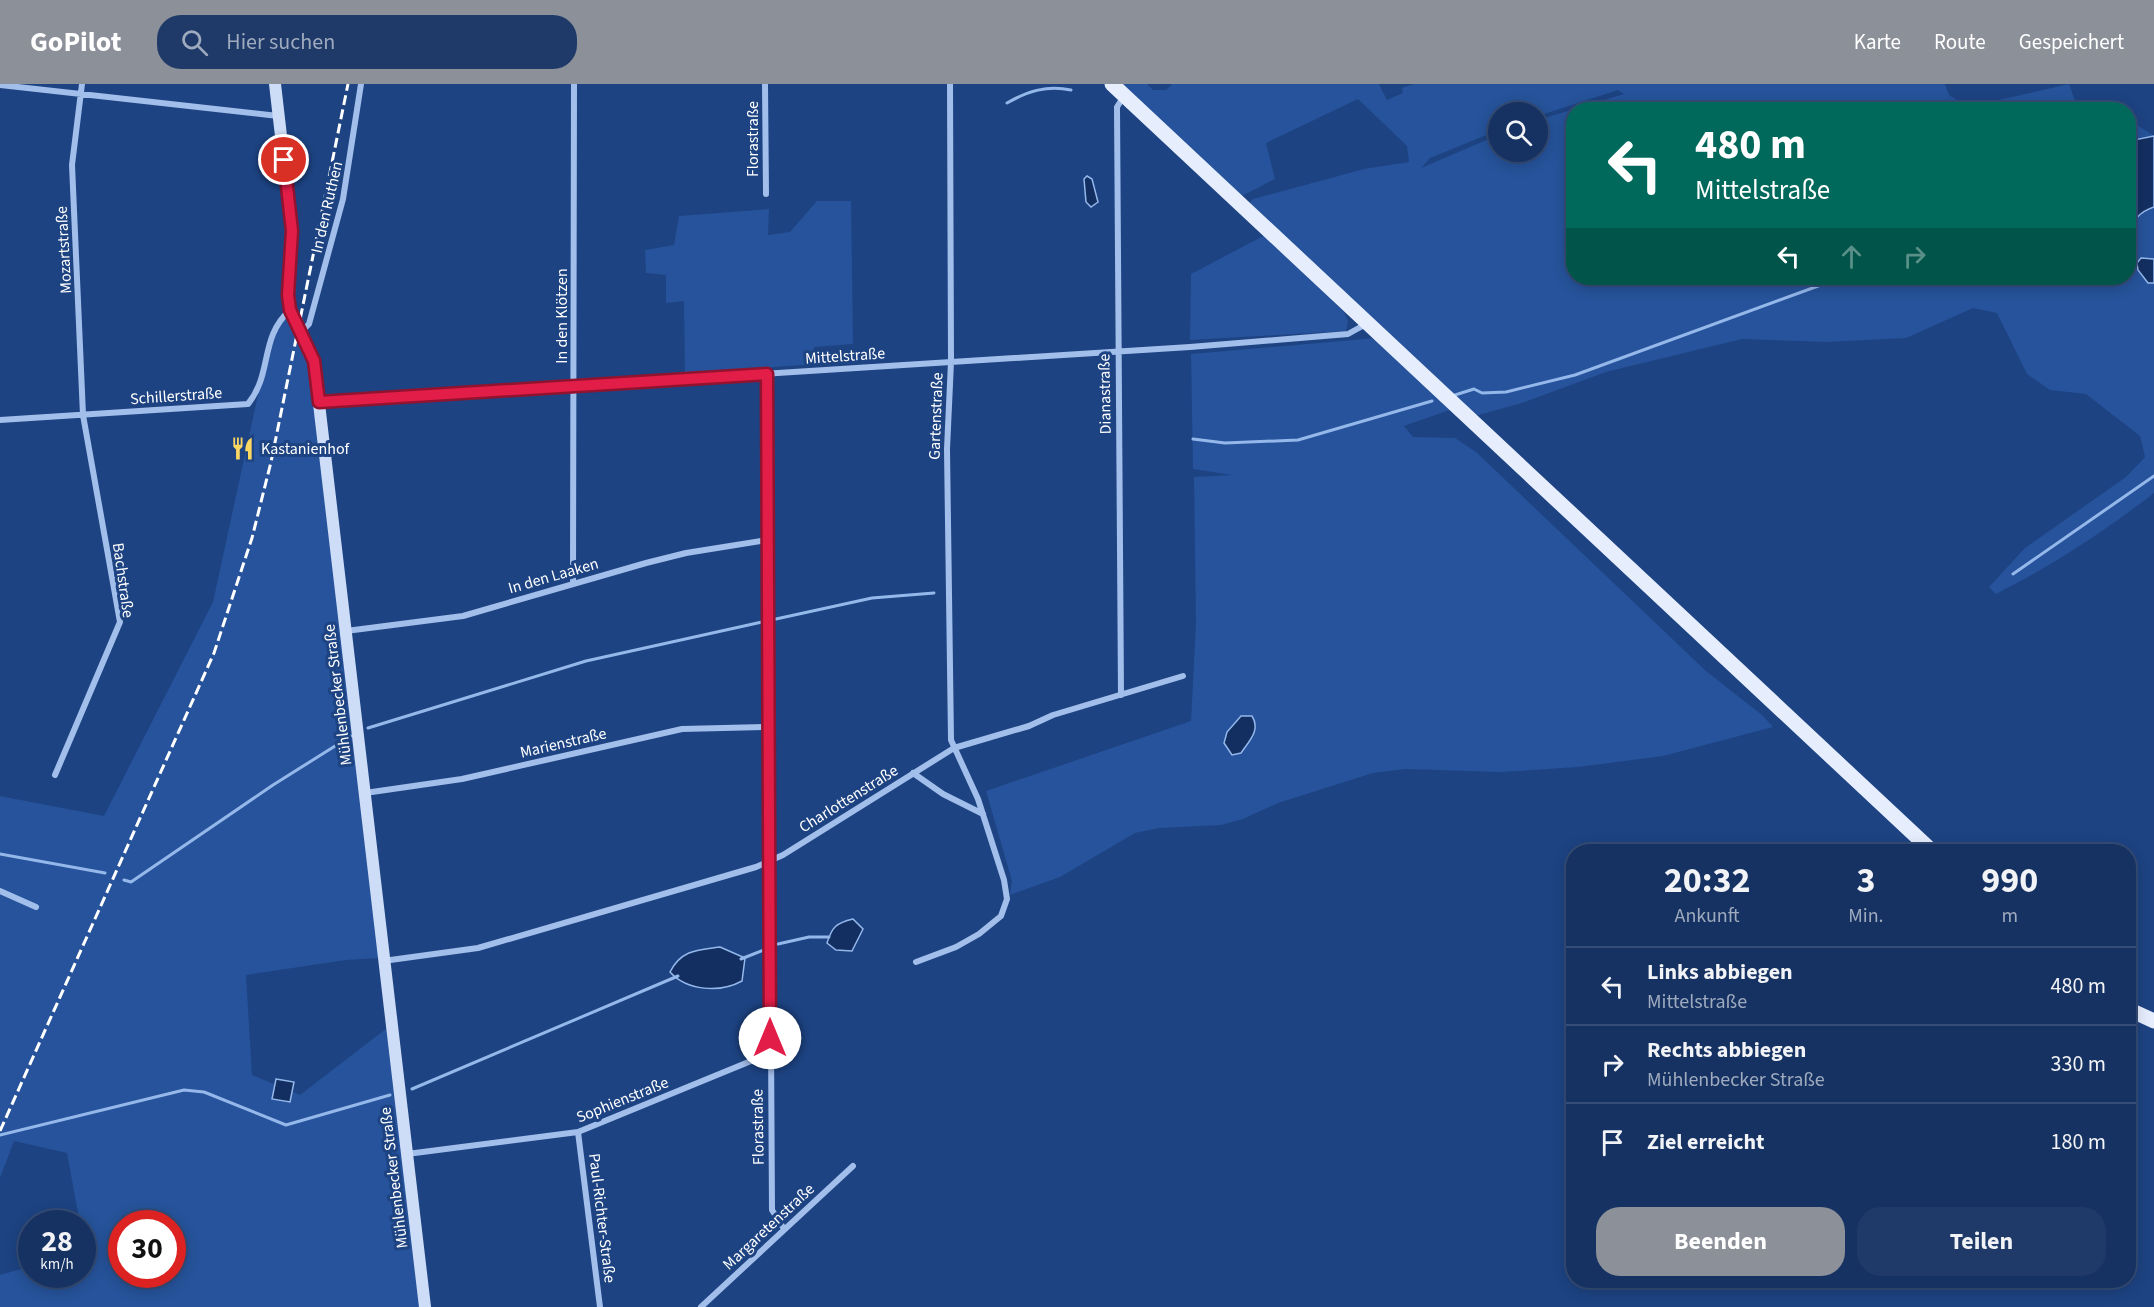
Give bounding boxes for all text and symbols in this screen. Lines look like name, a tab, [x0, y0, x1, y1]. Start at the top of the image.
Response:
search box	[157, 15, 577, 69]
text: GoPilot	[30, 22, 121, 62]
icon: search	[178, 26, 211, 59]
text: Hier suchen	[226, 26, 335, 58]
text: Karte	[1854, 27, 1901, 57]
text: Route	[1934, 27, 1986, 57]
text: Gespeichert	[2019, 27, 2124, 57]
street label: Florastraße	[742, 101, 764, 177]
map controls	[1488, 102, 1548, 162]
button: search	[1488, 102, 1548, 162]
text: 480 m	[1695, 115, 1806, 175]
icon: left	[1596, 126, 1674, 204]
pin	[258, 134, 309, 185]
icon: arrive	[267, 143, 300, 176]
street label: In den Ruthen	[306, 159, 348, 255]
text: Mittelstraße	[1695, 171, 1830, 210]
street label: Mozartstraße	[51, 206, 77, 294]
icon: left	[1772, 240, 1805, 273]
icon: ahead	[1835, 240, 1868, 273]
icon: right	[1898, 240, 1931, 273]
street label: In den Klötzen	[551, 268, 573, 364]
street label: Mittelstraße	[804, 342, 886, 370]
street label: Dianastraße	[1093, 353, 1117, 435]
street label: Gartenstraße	[923, 372, 949, 460]
street label: Schillerstraße	[129, 382, 223, 410]
restaurant icon: Kastanienhof	[230, 435, 256, 461]
place label: Kastanienhof	[261, 438, 351, 460]
street label: Bachstraße	[107, 541, 139, 619]
street label: In den Laaken	[505, 553, 601, 599]
street label: Mühlenbecker Straße	[318, 623, 358, 767]
street label: Marienstraße	[518, 722, 609, 764]
street label: Charlottenstraße	[795, 760, 902, 838]
text: 20:32	[1664, 855, 1751, 906]
text: 3	[1856, 855, 1875, 906]
text: 990	[1981, 855, 2038, 906]
text: Ankunft	[1675, 902, 1740, 930]
text: Min.	[1848, 902, 1884, 930]
text: m	[2001, 902, 2018, 930]
text: Links abbiegen	[1647, 956, 1793, 988]
icon: left	[1596, 970, 1629, 1003]
text: 480 m	[2051, 970, 2106, 1002]
text: Mittelstraße	[1647, 988, 1747, 1016]
position arrow	[738, 1006, 802, 1070]
text: Rechts abbiegen	[1647, 1034, 1806, 1066]
icon: right	[1596, 1048, 1629, 1081]
text: 330 m	[2051, 1048, 2106, 1080]
text: Mühlenbecker Straße	[1647, 1066, 1825, 1094]
street label: Sophienstraße	[573, 1071, 672, 1128]
street label: Florastraße	[746, 1089, 770, 1165]
street label: Mühlenbecker Straße	[374, 1106, 414, 1250]
icon: arrive	[1596, 1126, 1629, 1159]
text: Ziel erreicht	[1647, 1126, 1765, 1158]
text: 180 m	[2051, 1126, 2106, 1158]
street label: Paul-Richter-Straße	[583, 1152, 621, 1284]
street label: Margaretenstraße	[718, 1178, 819, 1275]
button: Beenden	[1596, 1207, 1845, 1276]
button: Teilen	[1857, 1207, 2106, 1276]
speed limit sign: 30	[108, 1210, 186, 1288]
text: 28	[41, 1220, 73, 1263]
text: km/h	[40, 1254, 74, 1275]

